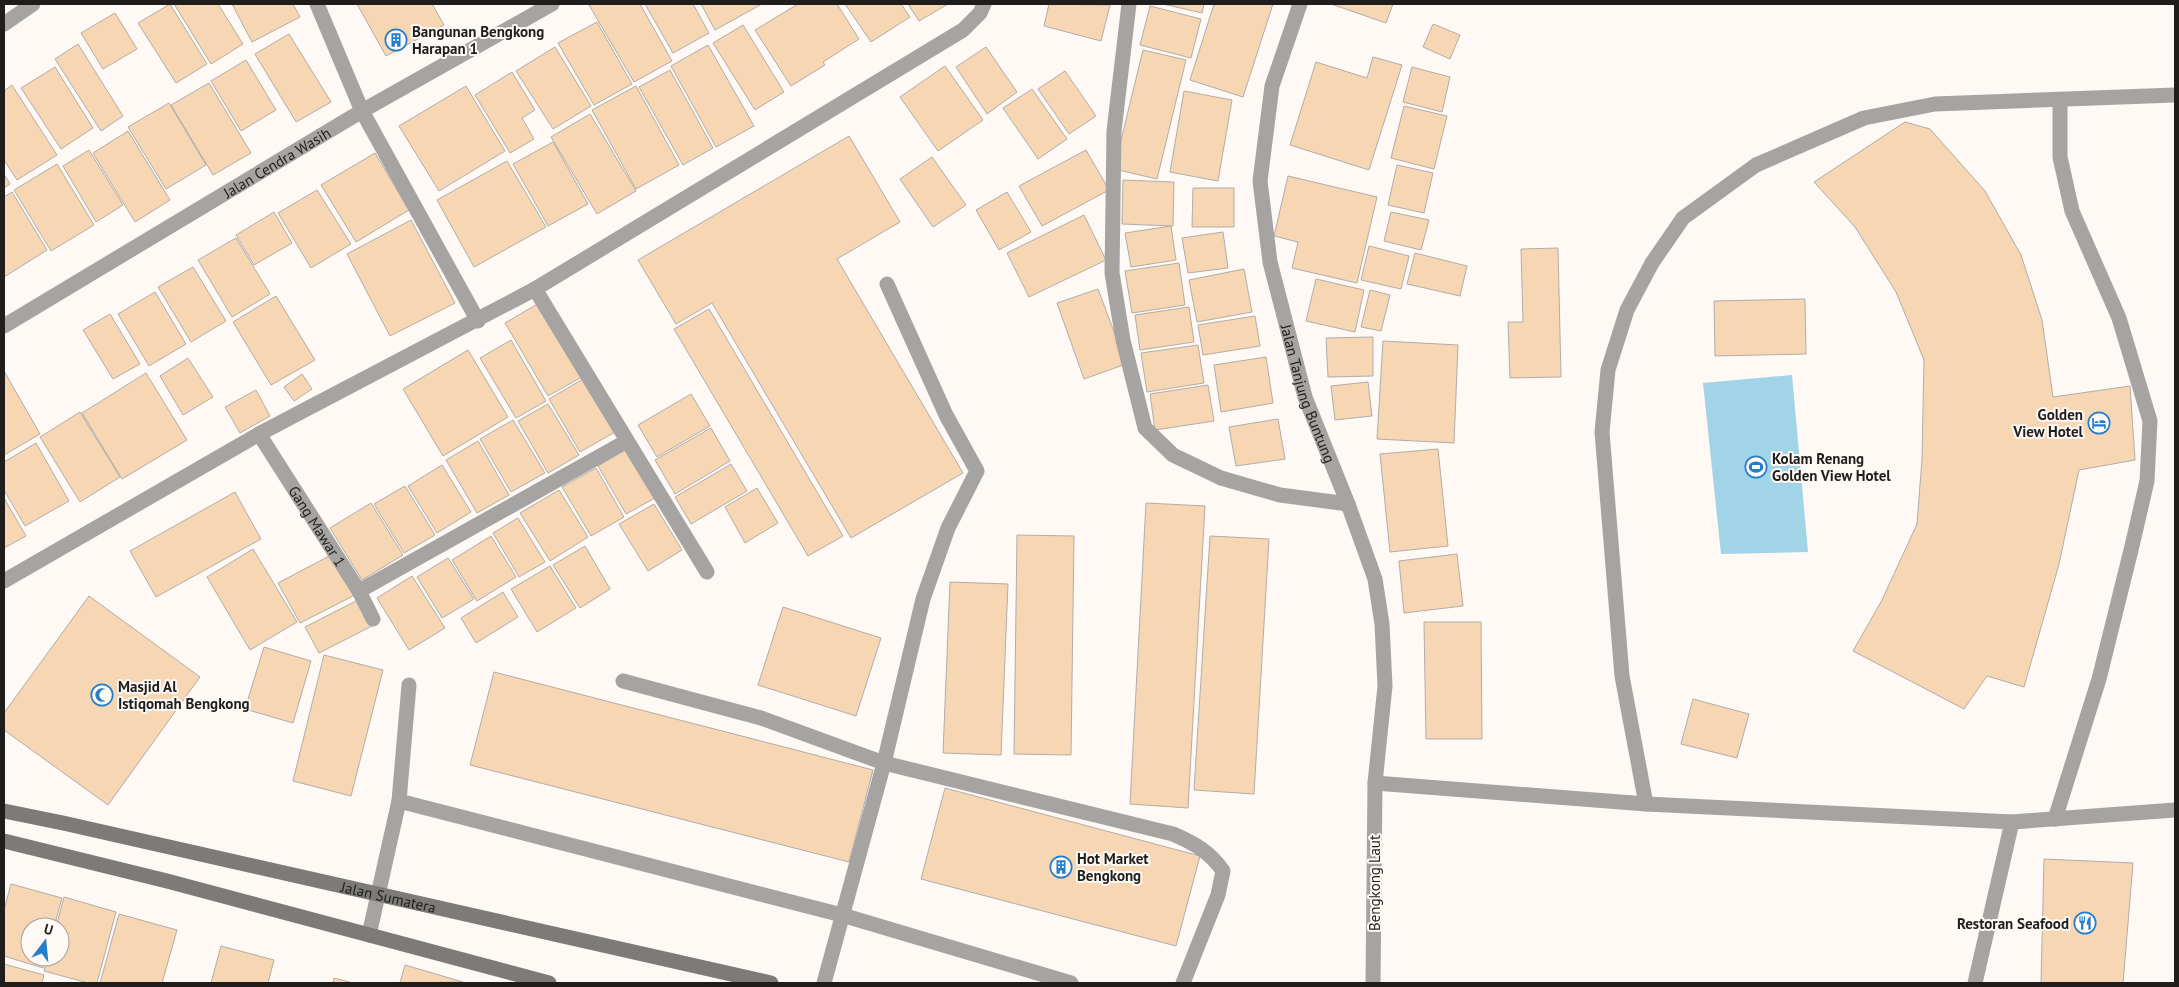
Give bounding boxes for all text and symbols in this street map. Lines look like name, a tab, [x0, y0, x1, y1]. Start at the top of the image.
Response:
place label: Bangunan Bengkong Harapan 1	[412, 22, 544, 58]
building icon: Bangunan Bengkong Harapan 1	[384, 28, 408, 52]
street label: Jalan Cendra Wasih	[219, 123, 334, 202]
street label: Jalan Tanjung Buntung	[1277, 321, 1340, 465]
place label: Golden View Hotel	[2012, 405, 2084, 441]
hotel icon: Golden View Hotel	[2087, 411, 2111, 435]
place label: Kolam Renang Golden View Hotel	[1772, 449, 1891, 485]
sports icon: Kolam Renang Golden View Hotel	[1744, 455, 1768, 479]
street label: Gang Mawar 1	[285, 482, 350, 570]
place label: Masjid Al Istiqomah Bengkong	[118, 677, 250, 713]
mosque icon: Masjid Al Istiqomah Bengkong	[90, 683, 114, 707]
street label: Bengkong Laut	[1365, 835, 1384, 931]
place label: Hot Market Bengkong	[1077, 849, 1149, 885]
building icon: Hot Market Bengkong	[1049, 855, 1073, 879]
street label: Jalan Sumatera	[338, 876, 438, 917]
restaurant icon: Restoran Seafood	[2073, 911, 2097, 935]
place label: Restoran Seafood	[1957, 914, 2069, 933]
north arrow	[20, 917, 70, 967]
text: U	[42, 920, 55, 939]

